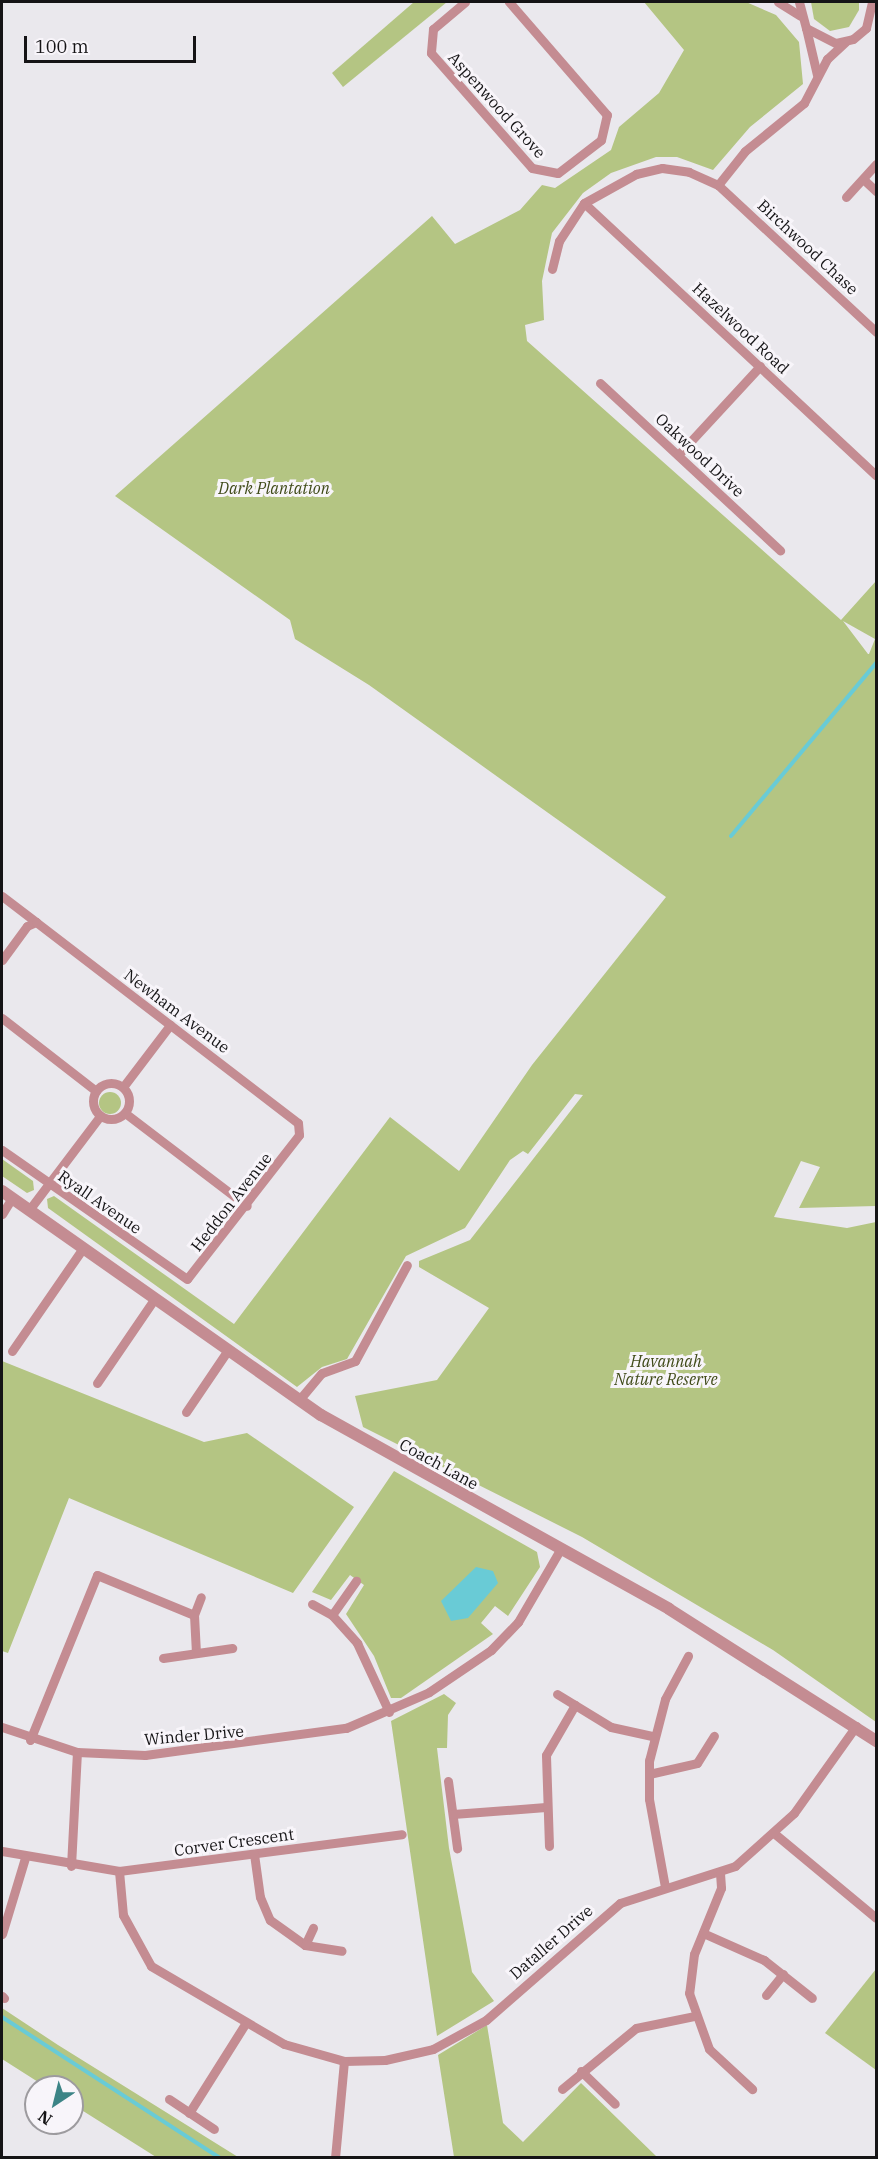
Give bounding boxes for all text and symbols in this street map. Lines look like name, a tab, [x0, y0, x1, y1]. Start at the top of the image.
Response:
scale bar	[27, 24, 200, 62]
text: 100 m	[35, 35, 89, 58]
street label: Aspenwood Grove	[444, 48, 550, 162]
street label: Birchwood Chase	[754, 195, 862, 299]
street label: Hazelwood Road	[689, 278, 793, 378]
street label: Oakwood Drive	[652, 409, 748, 501]
park label: Dark Plantation	[218, 478, 330, 498]
street label: Newham Avenue	[120, 965, 234, 1057]
street label: Heddon Avenue	[187, 1149, 275, 1255]
street label: Ryall Avenue	[55, 1166, 145, 1238]
park label: Havannah Nature Reserve	[614, 1351, 718, 1389]
street label: Coach Lane	[396, 1434, 482, 1494]
street label: Winder Drive	[143, 1721, 245, 1749]
street label: Corver Crescent	[173, 1824, 295, 1860]
street label: Dataller Drive	[506, 1901, 596, 1983]
north arrow	[24, 2075, 84, 2135]
text: N	[34, 2106, 56, 2130]

